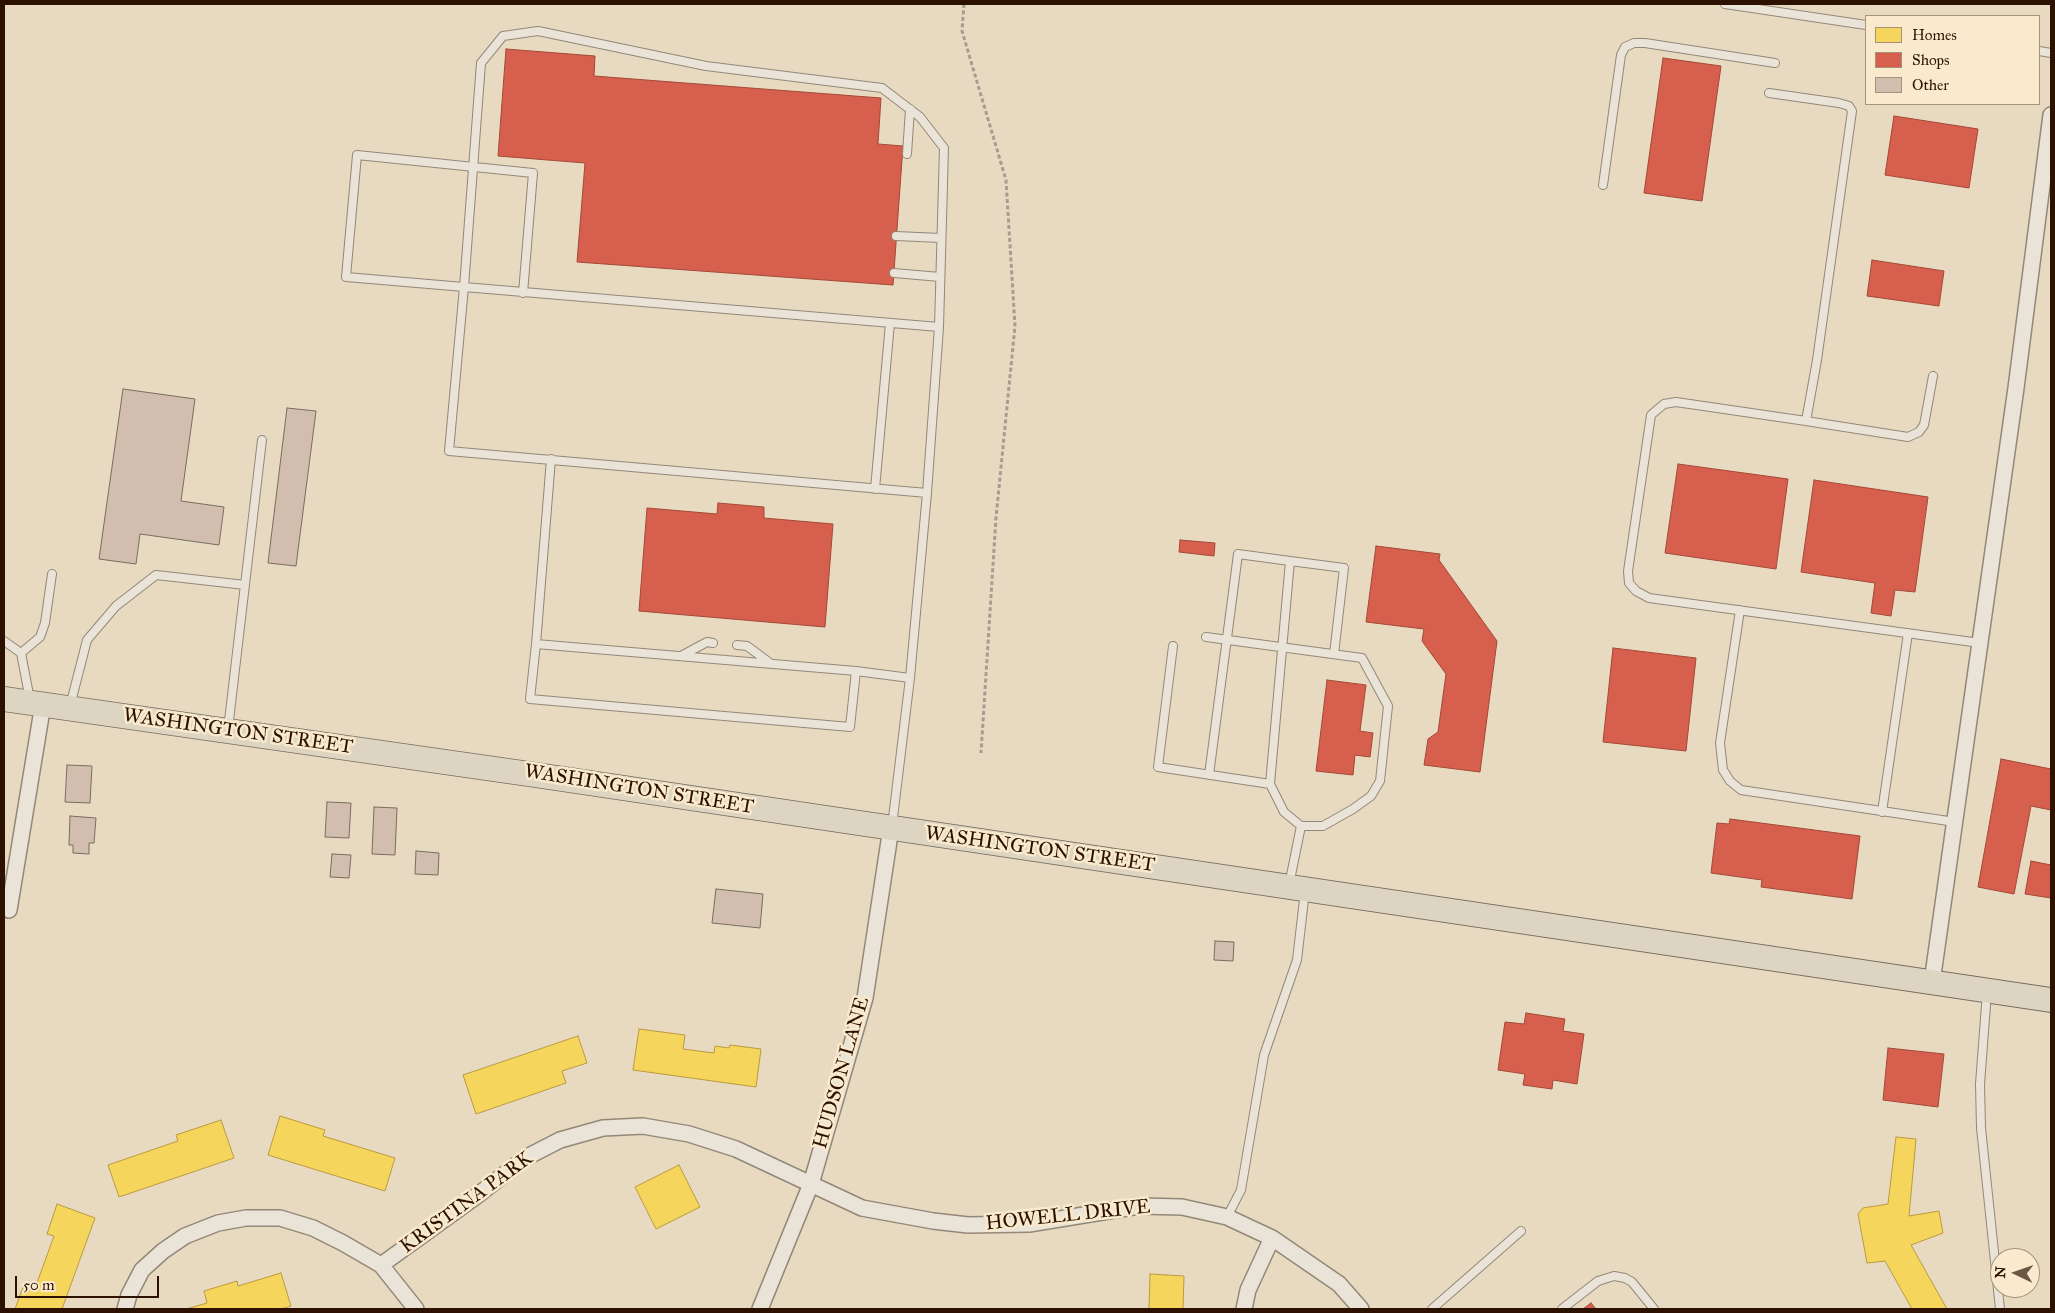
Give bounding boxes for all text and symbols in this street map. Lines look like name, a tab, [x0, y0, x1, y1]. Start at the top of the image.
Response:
legend	[1865, 15, 2040, 105]
text: Homes	[1912, 26, 1957, 44]
text: Shops	[1912, 51, 1950, 69]
text: Other	[1912, 76, 1949, 94]
street label: WASHINGTON STREET	[121, 704, 355, 760]
street label: WASHINGTON STREET	[523, 760, 755, 820]
street label: WASHINGTON STREET	[923, 822, 1157, 878]
street label: HUDSON LANE	[809, 994, 875, 1152]
street label: KRISTINA PARK	[396, 1147, 538, 1259]
street label: HOWELL DRIVE	[984, 1195, 1152, 1237]
north arrow	[1990, 1248, 2040, 1298]
scale bar	[18, 1266, 161, 1298]
text: N	[1992, 1266, 2009, 1279]
text: 50 m	[23, 1276, 55, 1294]

